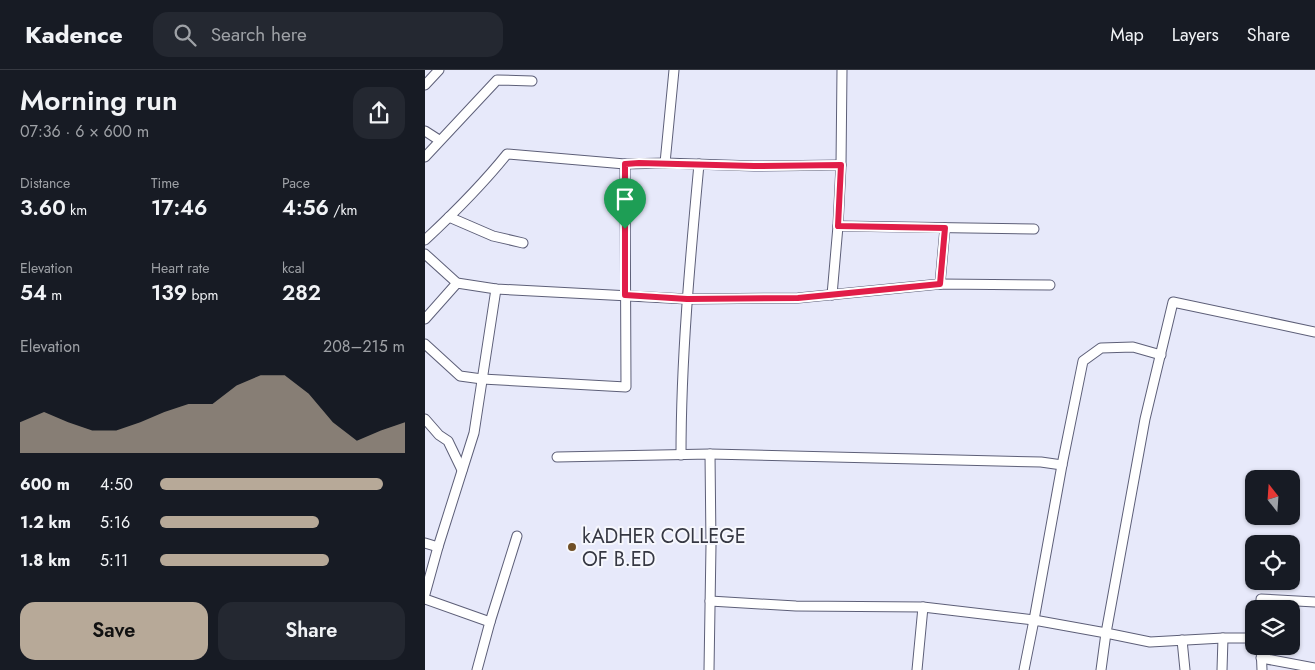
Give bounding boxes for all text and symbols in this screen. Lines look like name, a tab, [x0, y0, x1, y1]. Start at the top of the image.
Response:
search box	[153, 12, 503, 57]
text: Kadence	[25, 17, 123, 52]
icon: search	[171, 21, 199, 49]
text: Search here	[211, 21, 307, 48]
text: Map	[1110, 22, 1144, 48]
text: Layers	[1172, 22, 1219, 48]
text: Share	[1247, 22, 1290, 48]
text: Morning run	[20, 80, 178, 121]
button: share	[353, 87, 405, 139]
text: 07:36 · 6 × 600 m	[20, 120, 149, 143]
text: Distance	[20, 173, 70, 193]
text: Time	[151, 173, 179, 193]
text: Pace	[282, 173, 310, 193]
pin	[604, 178, 646, 229]
icon: arrive	[611, 185, 639, 213]
text: 3.60	[20, 193, 66, 223]
text: 17:46	[151, 193, 207, 223]
text: 4:56	[282, 193, 329, 223]
text: km	[66, 200, 87, 220]
text: /km	[329, 200, 357, 220]
text: Elevation	[20, 258, 73, 278]
text: Heart rate	[151, 258, 209, 278]
text: kcal	[282, 258, 305, 278]
text: 54	[20, 278, 47, 308]
text: 139	[151, 278, 187, 308]
text: 282	[282, 278, 321, 308]
text: m	[47, 285, 62, 305]
text: bpm	[187, 285, 218, 305]
text: Elevation	[20, 335, 80, 358]
text: 208–215 m	[323, 335, 405, 358]
north arrow	[1245, 470, 1300, 525]
map controls	[1245, 470, 1300, 655]
text: 600 m	[20, 473, 70, 496]
text: 4:50	[100, 473, 133, 496]
text: 1.2 km	[20, 511, 71, 534]
text: 5:16	[100, 511, 130, 534]
place label: kADHER COLLEGE OF B.ED	[582, 522, 746, 574]
button: locate	[1245, 535, 1300, 590]
marker: kADHER COLLEGE OF B.ED	[566, 541, 578, 553]
text: 1.8 km	[20, 549, 70, 572]
text: 5:11	[100, 549, 128, 572]
button: layers	[1245, 600, 1300, 655]
button: Save	[20, 602, 208, 660]
button: Share	[218, 602, 405, 660]

